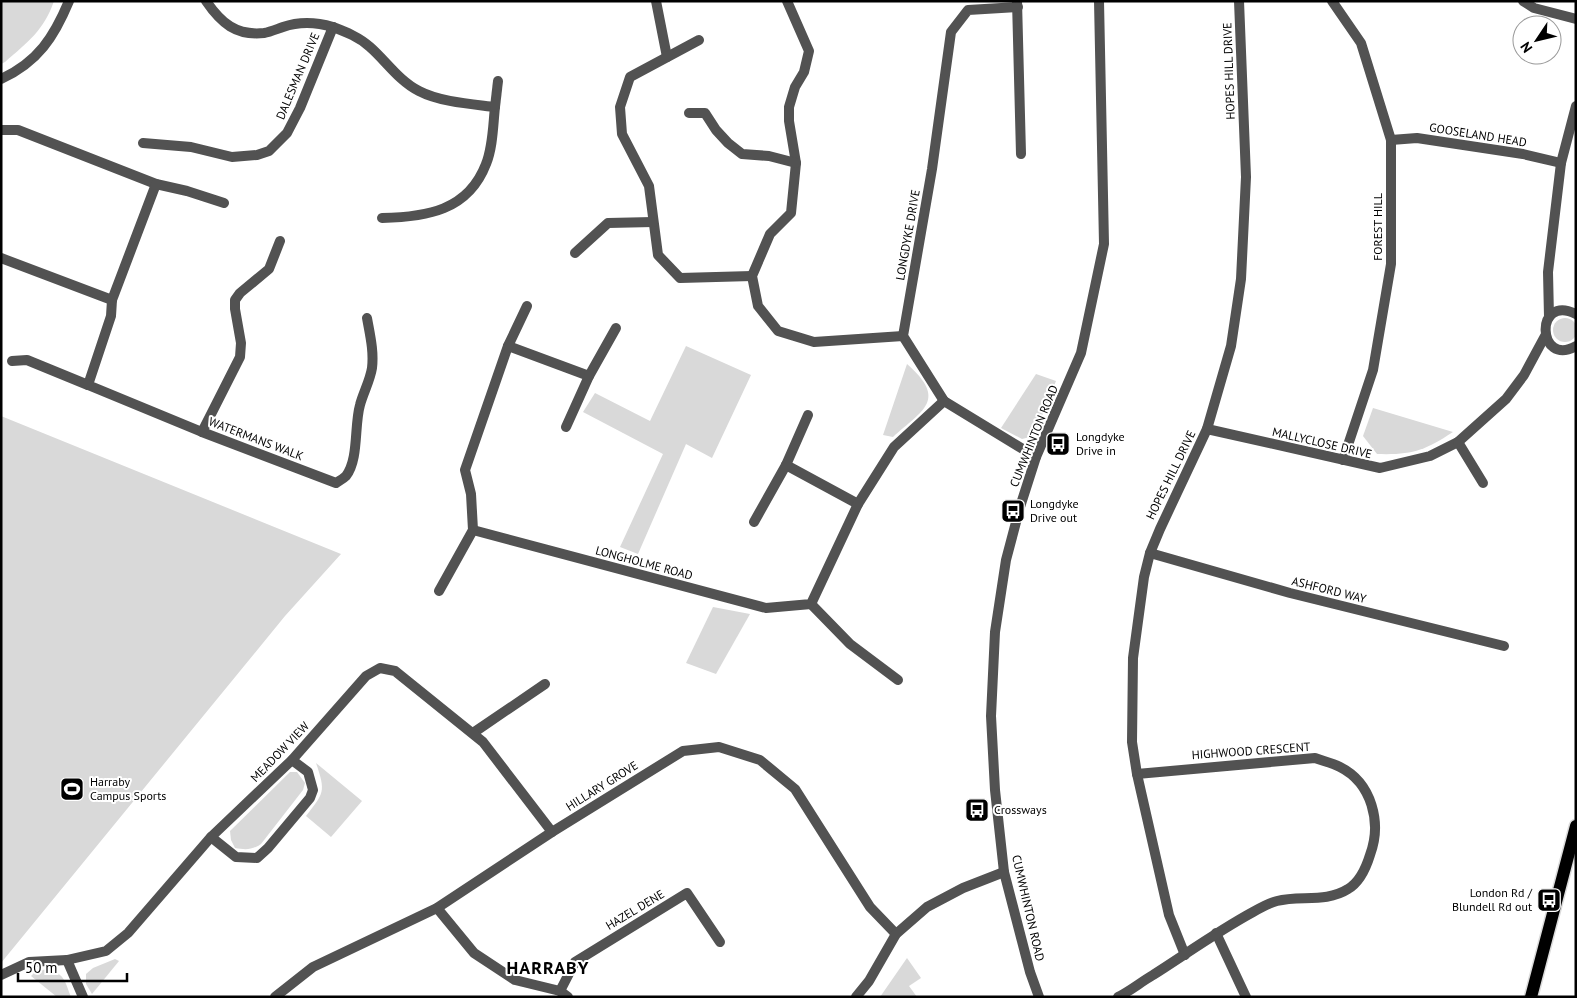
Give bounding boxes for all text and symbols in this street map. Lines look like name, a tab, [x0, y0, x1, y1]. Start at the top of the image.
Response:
north arrow	[1512, 15, 1562, 65]
street label: HOPES HILL DRIVE	[1219, 22, 1238, 120]
street label: DALESMAN DRIVE	[272, 30, 323, 122]
text: N	[1516, 39, 1536, 56]
street label: GOOSELAND HEAD	[1428, 119, 1528, 150]
street label: LONGDYKE DRIVE	[892, 188, 923, 281]
street label: FOREST HILL	[1370, 193, 1385, 261]
street label: CUMWHINTON ROAD	[1006, 382, 1061, 489]
street label: WATERMANS WALK	[207, 414, 306, 463]
street label: MALLYCLOSE DRIVE	[1271, 424, 1374, 461]
street label: HOPES HILL DRIVE	[1142, 428, 1199, 522]
place label: Longdyke Drive in	[1076, 429, 1125, 458]
bus stop icon: Longdyke Drive in	[1045, 431, 1071, 457]
place label: Longdyke Drive out	[1030, 496, 1079, 525]
bus stop icon: Longdyke Drive out	[1000, 498, 1026, 524]
street label: LONGHOLME ROAD	[594, 542, 695, 583]
street label: ASHFORD WAY	[1290, 573, 1368, 606]
street label: MEADOW VIEW	[247, 718, 312, 785]
street label: HIGHWOOD CRESCENT	[1191, 739, 1311, 762]
street label: HILLARY GROVE	[563, 757, 641, 814]
place label: Harraby Campus Sports	[90, 774, 166, 803]
sports icon: Harraby Campus Sports	[59, 776, 85, 802]
bus stop icon: Crossways	[964, 797, 990, 823]
place label: Crossways	[994, 802, 1047, 817]
street label: CUMWHINTON ROAD	[1009, 853, 1048, 963]
place label: London Rd / Blundell Rd out	[1452, 885, 1533, 914]
street label: HAZEL DENE	[603, 886, 667, 933]
bus stop icon: London Rd / Blundell Rd out	[1536, 887, 1562, 913]
scale bar	[18, 950, 126, 982]
district label: HARRABY	[507, 956, 589, 979]
text: 50 m	[25, 958, 58, 977]

